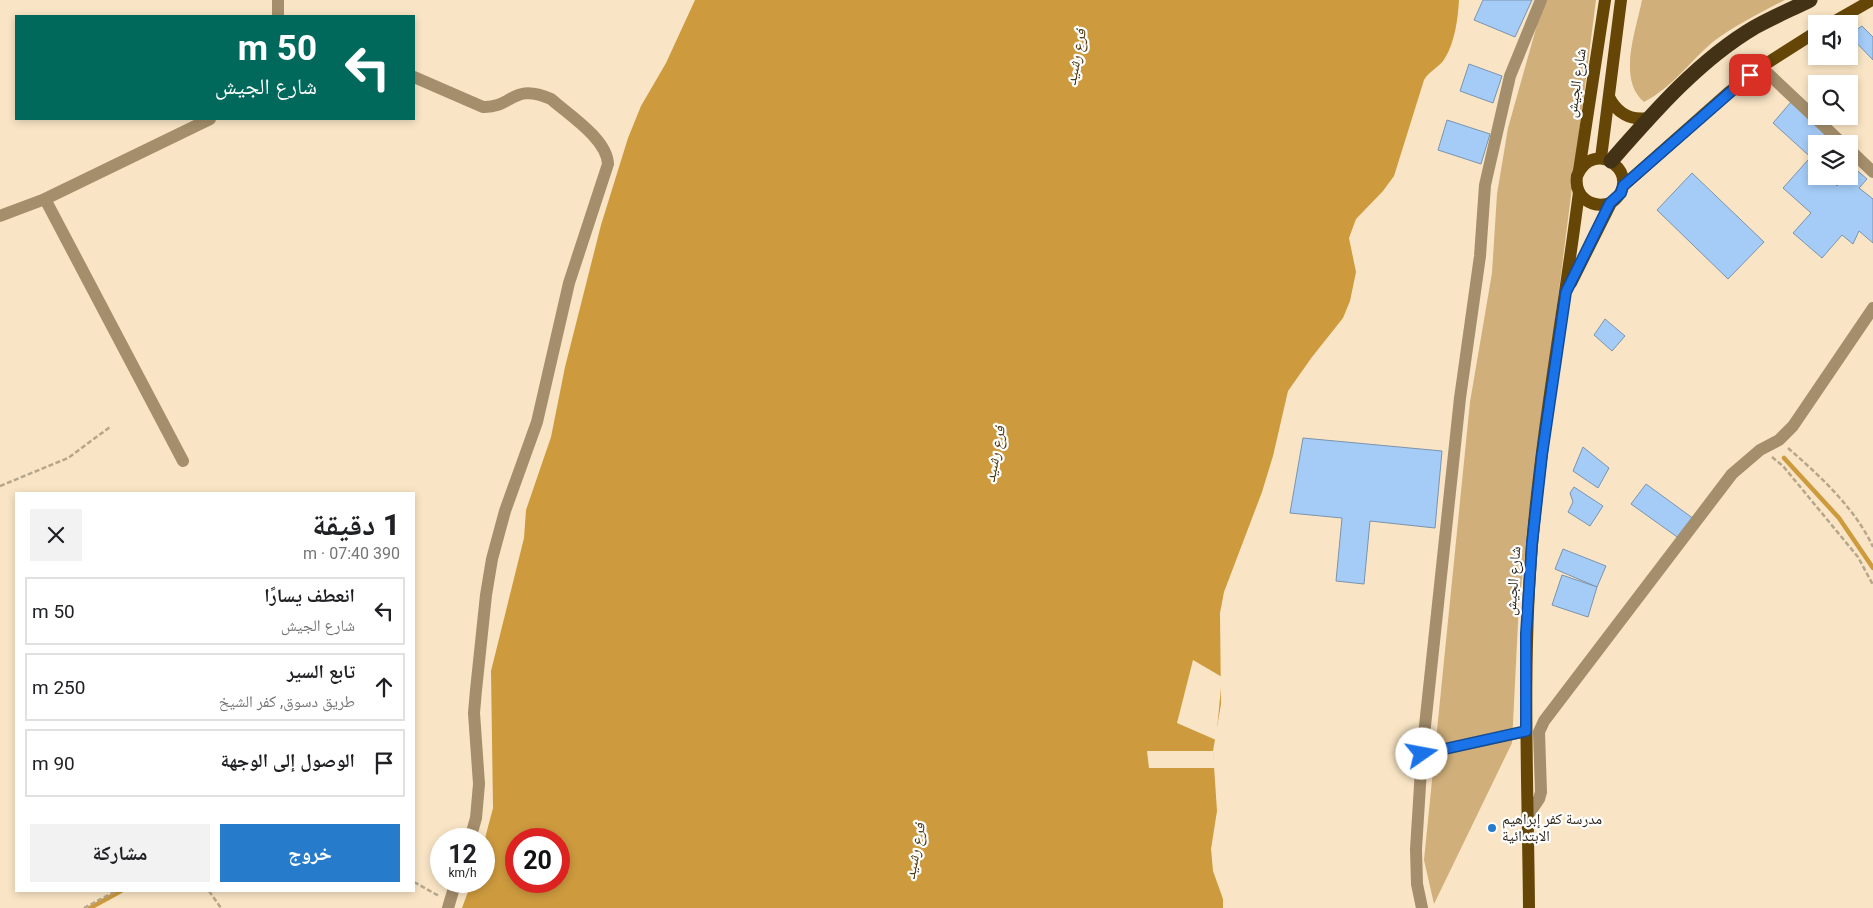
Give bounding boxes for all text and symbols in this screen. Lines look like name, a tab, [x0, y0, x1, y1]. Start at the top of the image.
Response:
map controls	[1808, 15, 1858, 185]
button: sound	[1808, 15, 1858, 65]
water label: فرع رشيد	[1061, 26, 1091, 87]
text: 50 m	[238, 28, 317, 69]
icon: left	[335, 35, 400, 100]
street label: شارع الجيش	[1562, 47, 1591, 119]
pin	[1729, 54, 1771, 96]
icon: arrive	[1736, 61, 1764, 89]
text: شارع الجيش	[215, 74, 317, 99]
button: search	[1808, 75, 1858, 125]
button: layers	[1808, 135, 1858, 185]
water label: فرع رشيد	[980, 423, 1010, 484]
text: 1 دقيقة	[312, 507, 400, 542]
button: close	[30, 509, 82, 561]
text: 390 m · 07:40	[303, 544, 400, 563]
street label: شارع الجيش	[1502, 546, 1525, 616]
text: انعطف يسارًا	[264, 584, 355, 607]
icon: left	[370, 597, 398, 625]
text: 50 m	[32, 600, 75, 623]
text: شارع الجيش	[281, 616, 355, 635]
text: تابع السير	[287, 660, 355, 683]
icon: ahead	[370, 673, 398, 701]
text: 250 m	[32, 676, 85, 699]
text: طريق دسوق, كفر الشيخ	[219, 692, 355, 711]
position arrow	[1395, 727, 1447, 779]
text: الوصول إلى الوجهة	[221, 749, 355, 772]
icon: arrive	[370, 749, 398, 777]
text: 90 m	[32, 752, 75, 775]
place label: مدرسة كفر إبراهيم الابتدائية	[1502, 810, 1602, 845]
water label: فرع رشيد	[900, 820, 930, 881]
marker: مدرسة كفر إبراهيم الابتدائية	[1486, 822, 1498, 834]
button: مشاركة	[30, 824, 210, 882]
button: خروج	[220, 824, 400, 882]
speed limit sign: 20	[505, 828, 570, 893]
text: 12	[448, 840, 477, 869]
text: km/h	[448, 866, 477, 880]

